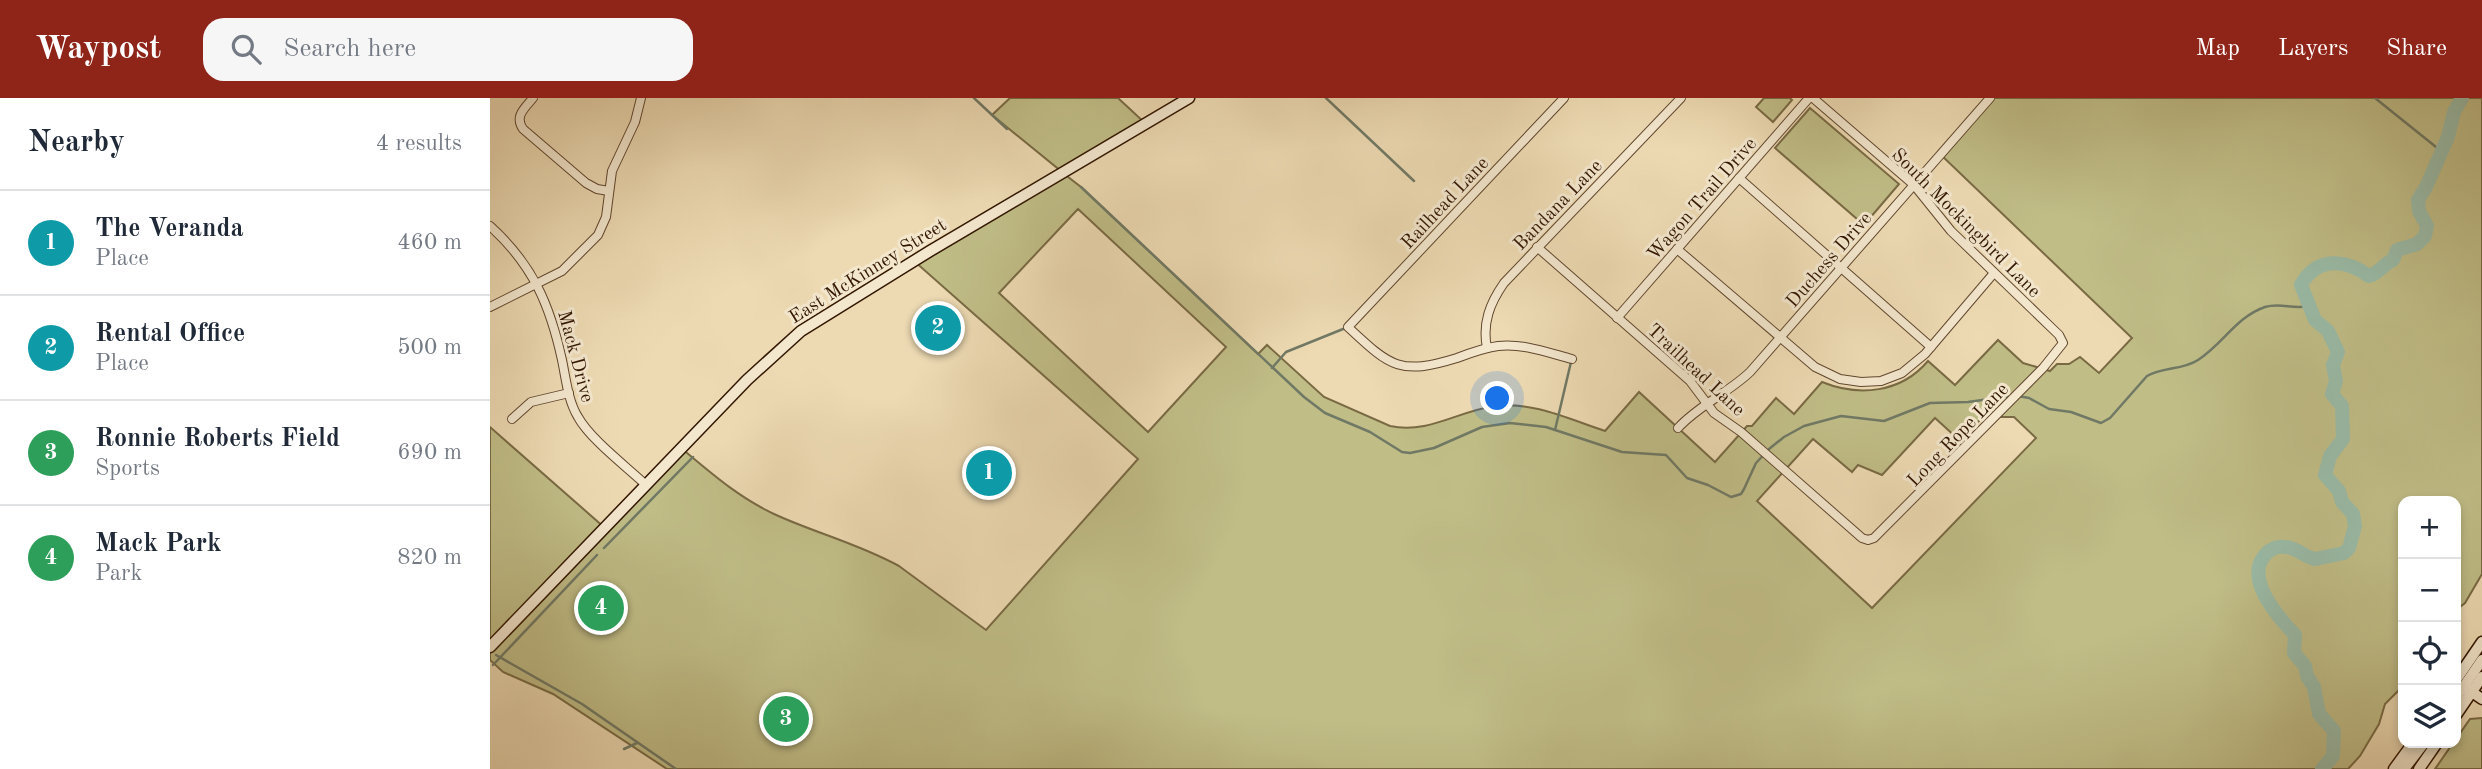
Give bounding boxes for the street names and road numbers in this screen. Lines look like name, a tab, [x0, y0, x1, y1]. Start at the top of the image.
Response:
street label: Wagon Trail Drive	[1645, 135, 1761, 265]
street label: South Mockingbird Lane	[1887, 146, 2043, 302]
street label: Railhead Lane	[1399, 154, 1493, 253]
street label: Bandana Lane	[1511, 157, 1607, 255]
street label: Duchess Drive	[1783, 209, 1876, 312]
street label: East McKinney Street	[786, 216, 950, 328]
street label: Mack Drive	[553, 309, 596, 405]
street label: Trailhead Lane	[1643, 321, 1748, 421]
street label: Long Rope Lane	[1905, 380, 2013, 491]

